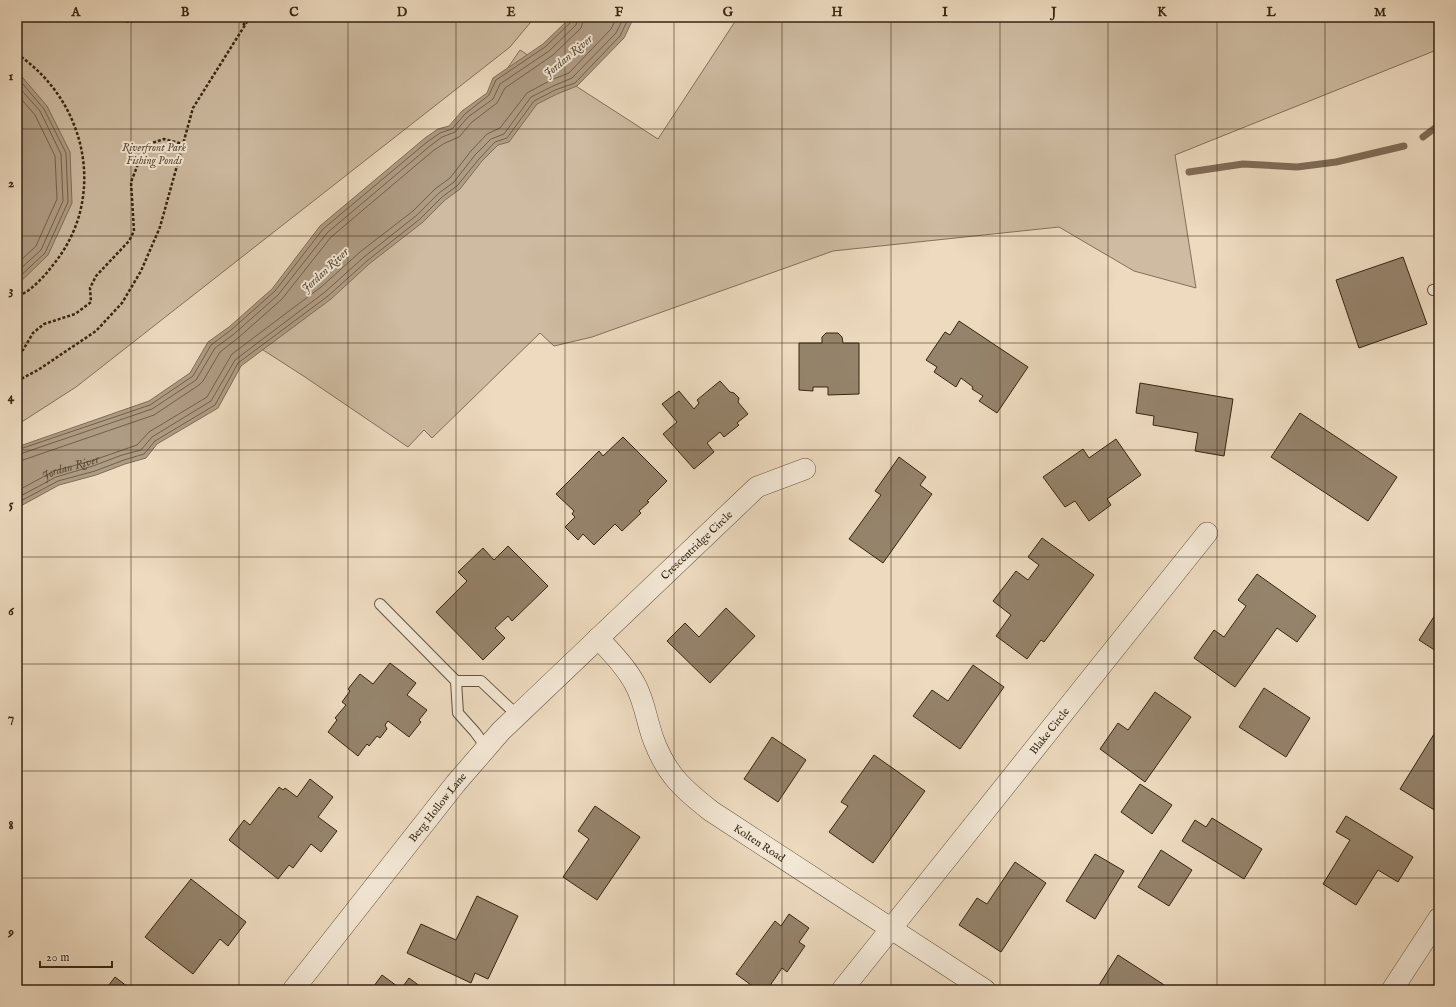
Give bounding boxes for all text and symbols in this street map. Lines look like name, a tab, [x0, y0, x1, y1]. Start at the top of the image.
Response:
text: A	[71, 4, 82, 21]
text: B	[181, 4, 190, 21]
text: C	[289, 4, 299, 21]
text: D	[397, 4, 408, 21]
text: E	[506, 4, 516, 21]
text: F	[615, 4, 624, 21]
text: G	[723, 4, 734, 21]
text: H	[831, 4, 843, 21]
text: I	[942, 4, 948, 21]
text: J	[1049, 4, 1057, 21]
text: K	[1157, 4, 1167, 21]
text: L	[1265, 4, 1276, 21]
text: M	[1374, 4, 1387, 21]
water label: Jordan River	[541, 31, 596, 81]
text: 1	[9, 68, 14, 85]
park label: Riverfront Park Fishing Ponds	[122, 141, 187, 169]
text: 2	[8, 175, 14, 192]
water label: Jordan River	[299, 244, 353, 296]
text: 3	[9, 282, 14, 299]
text: 4	[8, 389, 15, 406]
water label: Jordan River	[40, 451, 102, 484]
text: 5	[9, 496, 14, 513]
street label: Crescentridge Circle	[658, 508, 736, 583]
text: 6	[8, 603, 14, 620]
street label: Blake Circle	[1027, 705, 1073, 757]
text: 7	[8, 710, 14, 727]
street label: Berg Hollow Lane	[406, 770, 470, 845]
text: 8	[8, 817, 14, 834]
street label: Kolten Road	[730, 822, 788, 866]
text: 9	[7, 924, 14, 941]
scale bar	[40, 943, 112, 969]
text: 20 m	[46, 950, 69, 965]

